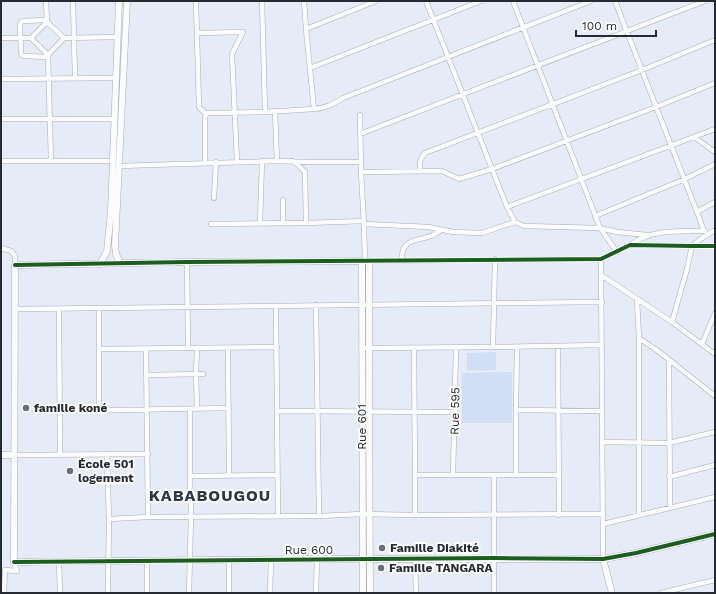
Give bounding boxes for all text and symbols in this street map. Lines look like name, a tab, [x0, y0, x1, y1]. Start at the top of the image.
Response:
scale bar	[576, 12, 656, 38]
text: 100 m	[582, 19, 617, 33]
street label: Rue 595	[448, 387, 462, 435]
place label: famille koné	[34, 401, 108, 415]
marker: famille koné	[21, 403, 31, 413]
street label: Rue 601	[355, 404, 369, 450]
place label: École 501 logement	[78, 457, 134, 485]
marker: École 501 logement	[65, 466, 75, 476]
district label: KABABOUGOU	[149, 486, 271, 505]
place label: Famille Diakité	[390, 541, 479, 555]
street label: Rue 600	[285, 543, 333, 557]
marker: Famille Diakité	[377, 543, 387, 553]
place label: Famille TANGARA	[389, 561, 493, 575]
marker: Famille TANGARA	[376, 563, 386, 573]

